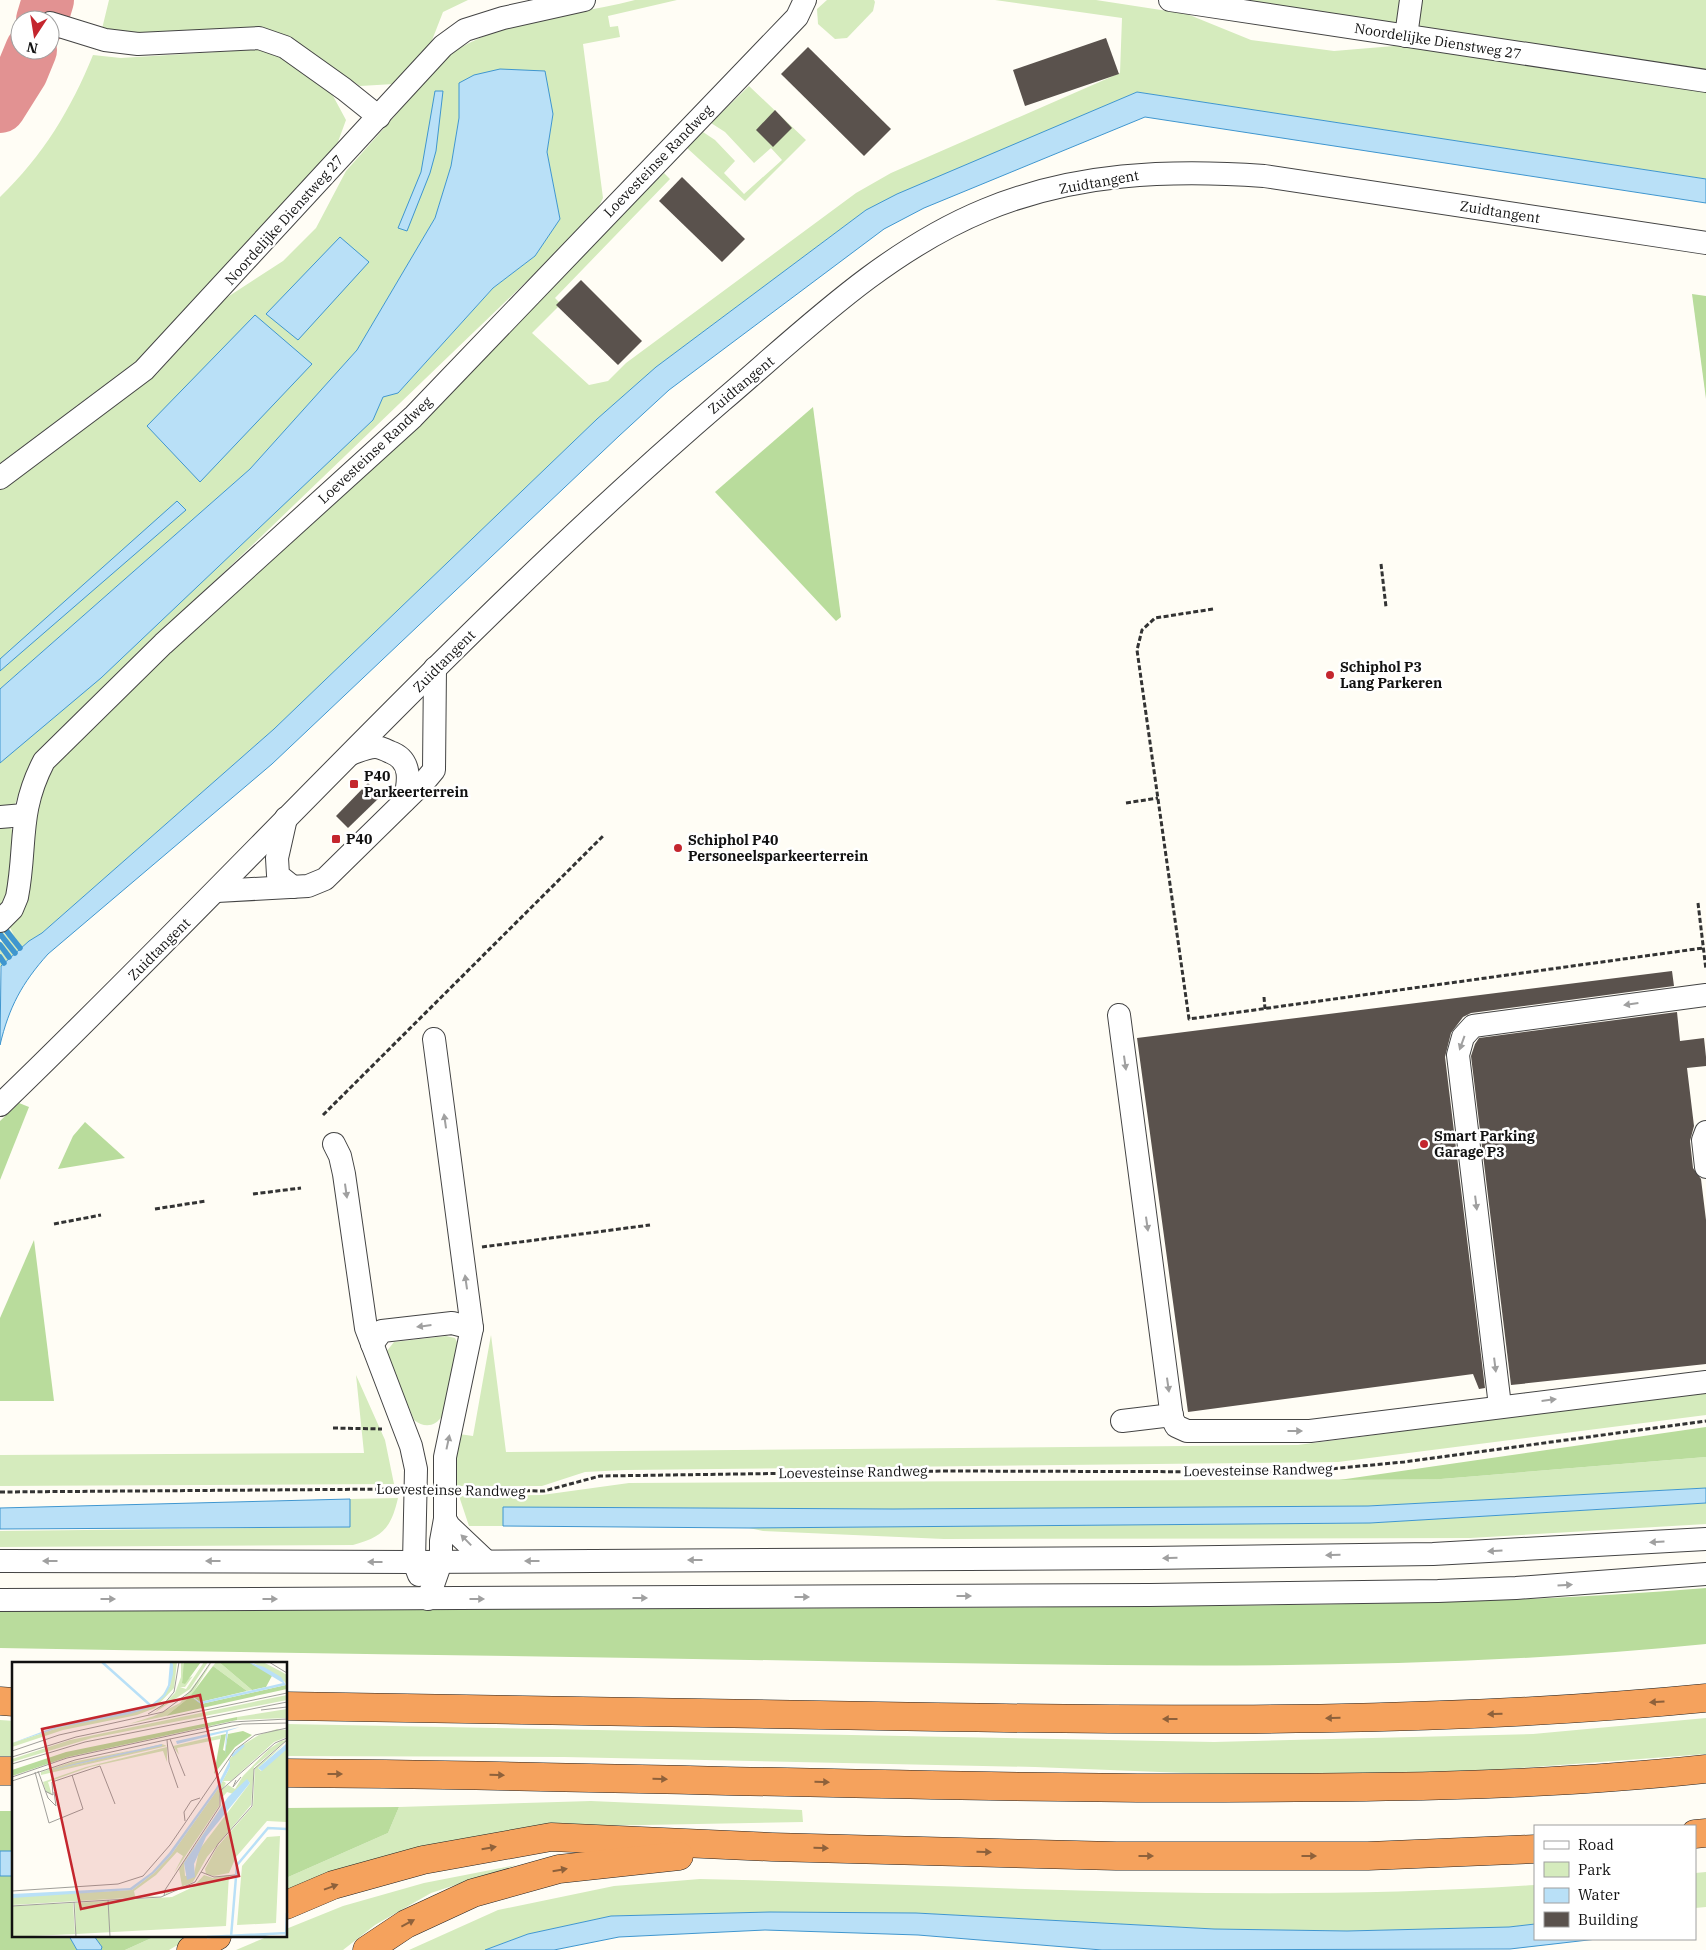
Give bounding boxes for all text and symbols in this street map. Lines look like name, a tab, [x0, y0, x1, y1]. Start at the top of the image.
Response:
north arrow	[10, 10, 60, 60]
street label: Noordelijke Dienstweg 27	[1353, 19, 1523, 63]
text: N	[25, 38, 40, 58]
street label: Loevesteinse Randweg	[600, 101, 717, 221]
street label: Noordelijke Dienstweg 27	[221, 151, 347, 289]
street label: Zuidtangent	[1058, 166, 1140, 198]
street label: Zuidtangent	[1459, 197, 1541, 227]
street label: Zuidtangent	[704, 352, 778, 418]
street label: Loevesteinse Randweg	[314, 392, 436, 507]
street label: Zuidtangent	[409, 626, 479, 696]
place label: Schiphol P3 Lang Parkeren	[1340, 658, 1442, 692]
marker: Schiphol P3 Lang Parkeren	[1324, 669, 1336, 681]
place label: P40 Parkeerterrein	[364, 767, 468, 801]
marker: P40 Parkeerterrein	[348, 778, 360, 790]
place label: P40	[346, 830, 372, 848]
place label: Schiphol P40 Personeelsparkeerterrein	[688, 831, 868, 865]
marker: P40	[330, 833, 342, 845]
marker: Schiphol P40 Personeelsparkeerterrein	[672, 842, 684, 854]
street label: Zuidtangent	[124, 914, 194, 984]
one-way arrow	[1623, 1000, 1639, 1008]
one-way arrow	[1458, 1036, 1466, 1051]
one-way arrow	[1122, 1055, 1130, 1071]
one-way arrow	[441, 1113, 449, 1129]
place label: Smart Parking Garage P3	[1434, 1127, 1536, 1161]
marker: Smart Parking Garage P3	[1418, 1138, 1430, 1150]
one-way arrow	[343, 1183, 351, 1199]
one-way arrow	[1472, 1195, 1480, 1211]
one-way arrow	[1143, 1217, 1151, 1233]
one-way arrow	[462, 1274, 470, 1290]
one-way arrow	[416, 1322, 432, 1330]
one-way arrow	[1491, 1357, 1499, 1373]
one-way arrow	[1164, 1378, 1172, 1394]
one-way arrow	[1541, 1396, 1557, 1404]
one-way arrow	[1288, 1427, 1304, 1435]
one-way arrow	[444, 1434, 452, 1449]
street label: Loevesteinse Randweg	[1183, 1460, 1333, 1480]
street label: Loevesteinse Randweg	[778, 1462, 928, 1482]
street label: Loevesteinse Randweg	[376, 1480, 526, 1500]
one-way arrow	[460, 1534, 472, 1546]
one-way arrow	[1649, 1538, 1665, 1546]
one-way arrow	[1487, 1547, 1503, 1555]
one-way arrow	[1324, 1552, 1340, 1560]
one-way arrow	[1162, 1554, 1178, 1562]
one-way arrow	[686, 1556, 702, 1564]
one-way arrow	[42, 1557, 58, 1565]
one-way arrow	[204, 1557, 220, 1565]
one-way arrow	[524, 1557, 540, 1565]
one-way arrow	[367, 1558, 383, 1566]
one-way arrow	[1557, 1581, 1573, 1589]
one-way arrow	[957, 1592, 973, 1600]
one-way arrow	[794, 1593, 810, 1601]
one-way arrow	[632, 1594, 648, 1602]
one-way arrow	[100, 1595, 116, 1603]
one-way arrow	[262, 1595, 278, 1603]
one-way arrow	[469, 1595, 485, 1603]
inset map	[12, 1662, 288, 1938]
one-way arrow	[1649, 1699, 1665, 1707]
one-way arrow	[1487, 1710, 1503, 1718]
one-way arrow	[1325, 1714, 1341, 1722]
one-way arrow	[1162, 1715, 1178, 1723]
one-way arrow	[327, 1770, 343, 1778]
one-way arrow	[490, 1771, 506, 1779]
one-way arrow	[652, 1775, 668, 1783]
one-way arrow	[815, 1779, 831, 1787]
legend	[1534, 1825, 1696, 1940]
text: Road	[1578, 1835, 1614, 1854]
one-way arrow	[481, 1844, 497, 1852]
one-way arrow	[813, 1844, 829, 1852]
one-way arrow	[976, 1848, 992, 1856]
one-way arrow	[1138, 1852, 1154, 1860]
one-way arrow	[1301, 1852, 1317, 1860]
text: Park	[1578, 1860, 1611, 1879]
one-way arrow	[553, 1865, 569, 1873]
one-way arrow	[324, 1883, 339, 1891]
text: Water	[1578, 1885, 1620, 1904]
text: Building	[1578, 1910, 1638, 1929]
one-way arrow	[400, 1919, 415, 1927]

